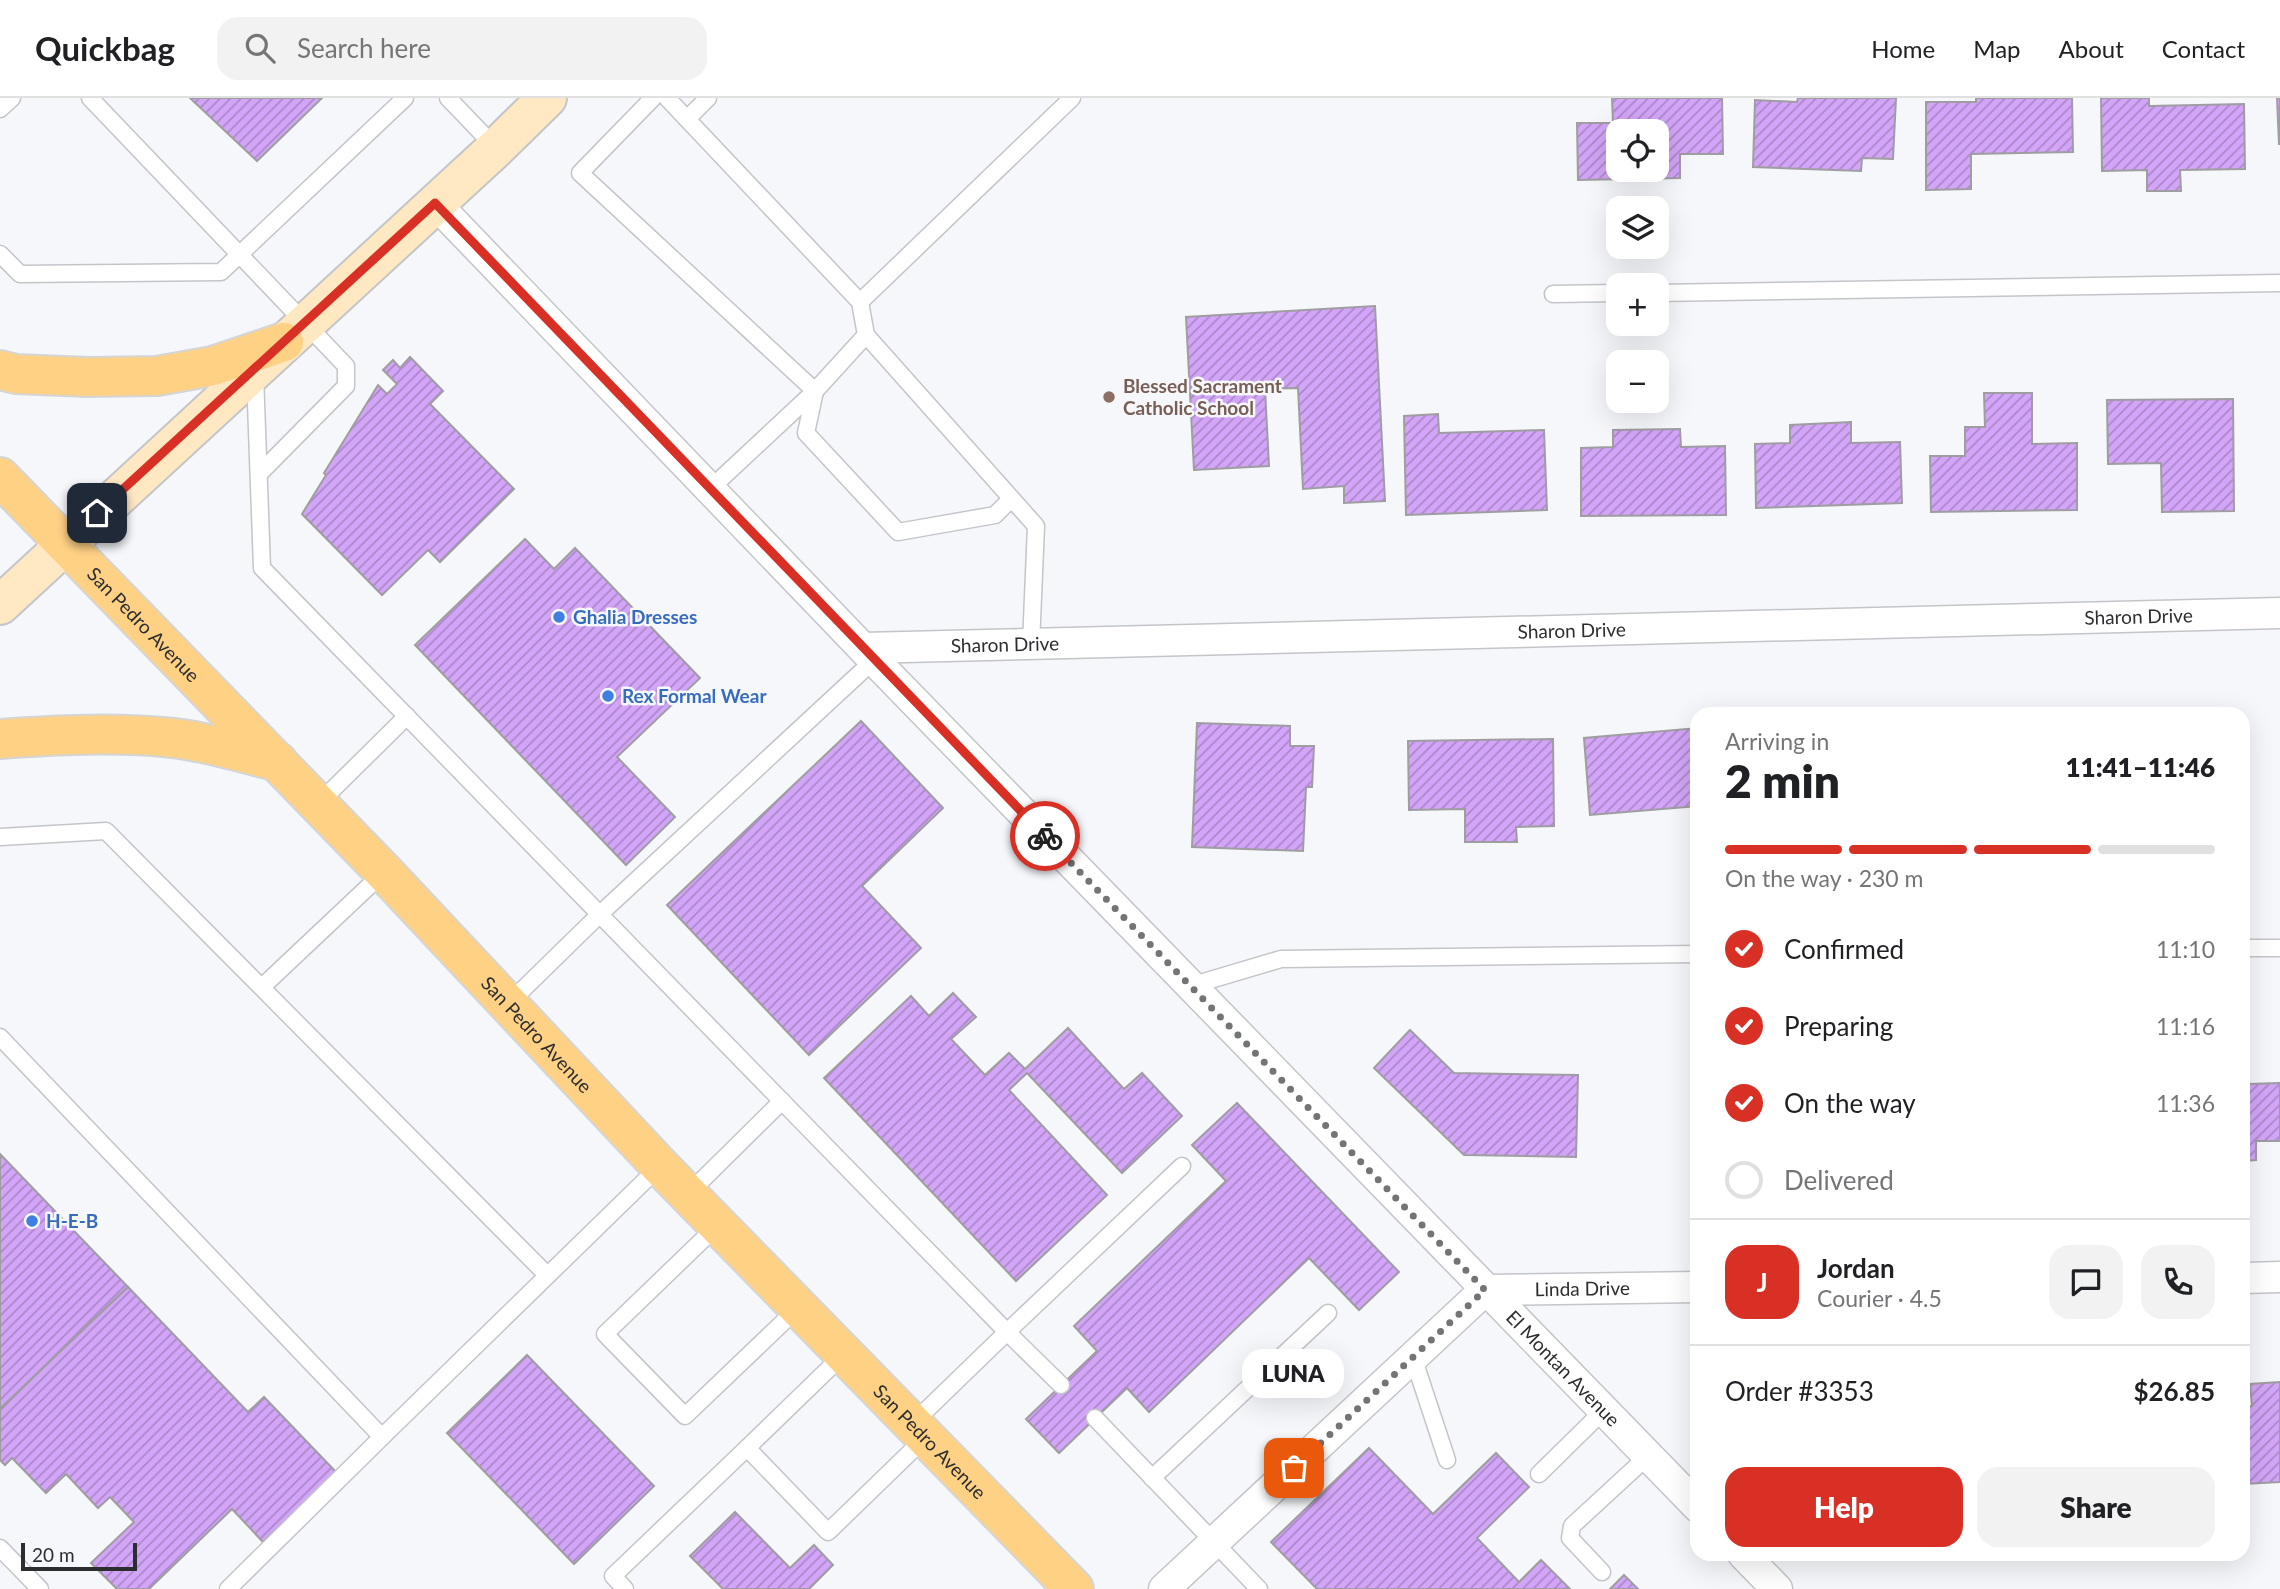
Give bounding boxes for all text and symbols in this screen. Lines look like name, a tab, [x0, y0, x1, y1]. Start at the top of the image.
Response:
search box	[217, 17, 707, 80]
text: Quickbag	[35, 28, 175, 68]
icon: search	[241, 29, 279, 67]
text: Search here	[297, 32, 431, 64]
text: Home	[1871, 34, 1935, 63]
text: Map	[1973, 34, 2021, 63]
text: About	[2059, 34, 2124, 63]
text: Contact	[2162, 34, 2245, 63]
map controls	[1606, 119, 1669, 413]
button: locate	[1606, 119, 1669, 182]
button: layers	[1606, 196, 1669, 259]
button: +	[1606, 273, 1669, 336]
button: −	[1606, 350, 1669, 413]
place label: Blessed Sacrament Catholic School	[1123, 374, 1282, 419]
marker: Blessed Sacrament Catholic School	[1101, 389, 1117, 405]
pin	[67, 483, 127, 543]
icon: home	[78, 494, 116, 532]
street label: San Pedro Avenue	[83, 562, 205, 687]
street label: Sharon Drive	[2084, 603, 2193, 629]
place label: Ghalia Dresses	[573, 605, 697, 628]
marker: Ghalia Dresses	[551, 609, 567, 625]
street label: Sharon Drive	[1517, 617, 1626, 643]
street label: Sharon Drive	[950, 631, 1059, 657]
place label: Rex Formal Wear	[622, 684, 767, 707]
marker: Rex Formal Wear	[600, 688, 616, 704]
text: Arriving in	[1725, 727, 1829, 755]
text: 11:41–11:46	[2065, 751, 2215, 783]
text: 2 min	[1725, 753, 1840, 808]
courier	[1010, 801, 1080, 871]
icon: bike	[1026, 817, 1064, 855]
text: On the way · 230 m	[1725, 864, 1924, 892]
icon: check	[1725, 930, 1763, 968]
text: Confirmed	[1784, 933, 1904, 965]
text: 11:10	[2156, 935, 2215, 963]
street label: San Pedro Avenue	[477, 971, 597, 1097]
icon: check	[1725, 1007, 1763, 1045]
text: Preparing	[1784, 1010, 1893, 1042]
text: 11:16	[2156, 1012, 2215, 1040]
icon: check	[1725, 1084, 1763, 1122]
text: On the way	[1784, 1087, 1916, 1119]
text: 11:36	[2156, 1089, 2215, 1117]
text: Delivered	[1784, 1164, 1894, 1196]
place label: H-E-B	[46, 1209, 98, 1232]
marker: H-E-B	[24, 1213, 40, 1229]
button: chat	[2049, 1245, 2123, 1319]
button: phone	[2141, 1245, 2215, 1319]
text: Jordan	[1817, 1252, 1895, 1284]
text: J	[1756, 1266, 1768, 1298]
street label: Linda Drive	[1535, 1276, 1630, 1300]
text: Courier · 4.5	[1817, 1284, 1942, 1312]
street label: El Montan Avenue	[1502, 1305, 1625, 1431]
callout: LUNA	[1243, 1349, 1345, 1398]
text: LUNA	[1261, 1359, 1325, 1387]
text: Order #3353	[1725, 1375, 1874, 1407]
text: $26.85	[2133, 1375, 2215, 1407]
street label: San Pedro Avenue	[869, 1379, 991, 1503]
pin	[1264, 1438, 1324, 1498]
icon: bag	[1275, 1449, 1313, 1487]
button: Help	[1725, 1467, 1963, 1547]
button: Share	[1977, 1467, 2215, 1547]
scale bar	[21, 1540, 136, 1572]
text: 20 m	[32, 1543, 75, 1566]

